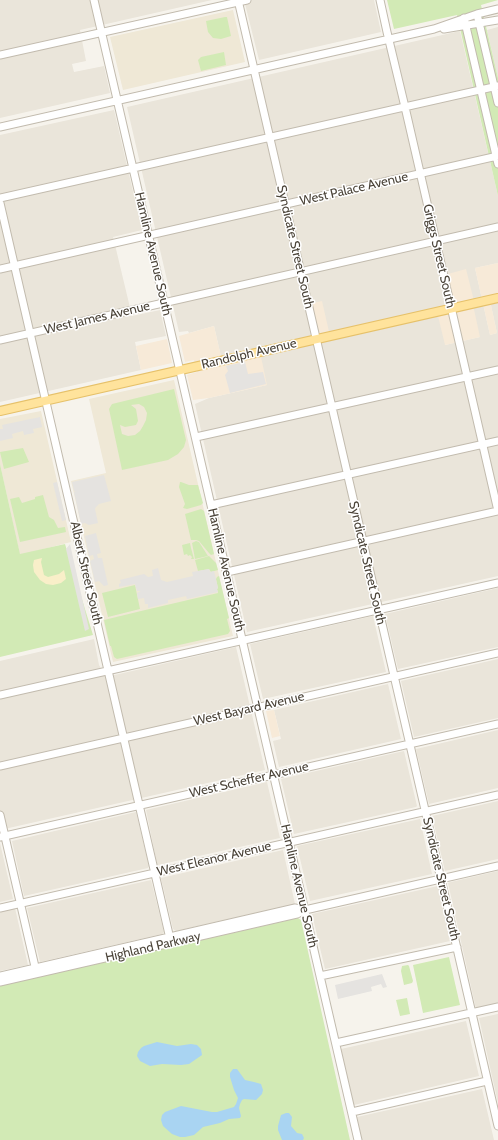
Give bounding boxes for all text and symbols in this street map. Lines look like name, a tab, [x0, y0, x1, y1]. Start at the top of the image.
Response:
street label: West Palace Avenue	[298, 169, 410, 209]
street label: Syndicate Street South	[273, 184, 317, 310]
street label: Hamline Avenue South	[131, 191, 175, 317]
street label: Griggs Street South	[419, 203, 459, 309]
street label: West James Avenue	[43, 298, 151, 338]
street label: Randolph Avenue	[200, 335, 298, 373]
street label: Syndicate Street South	[345, 500, 389, 626]
street label: Hamline Avenue South	[204, 507, 248, 633]
street label: Albert Street South	[67, 520, 105, 626]
street label: West Bayard Avenue	[192, 689, 306, 729]
street label: West Scheffer Avenue	[188, 759, 310, 801]
street label: Syndicate Street South	[419, 816, 463, 942]
street label: Hamline Avenue South	[277, 823, 321, 949]
street label: West Eleanor Avenue	[155, 838, 273, 880]
street label: Highland Parkway	[104, 928, 202, 966]

